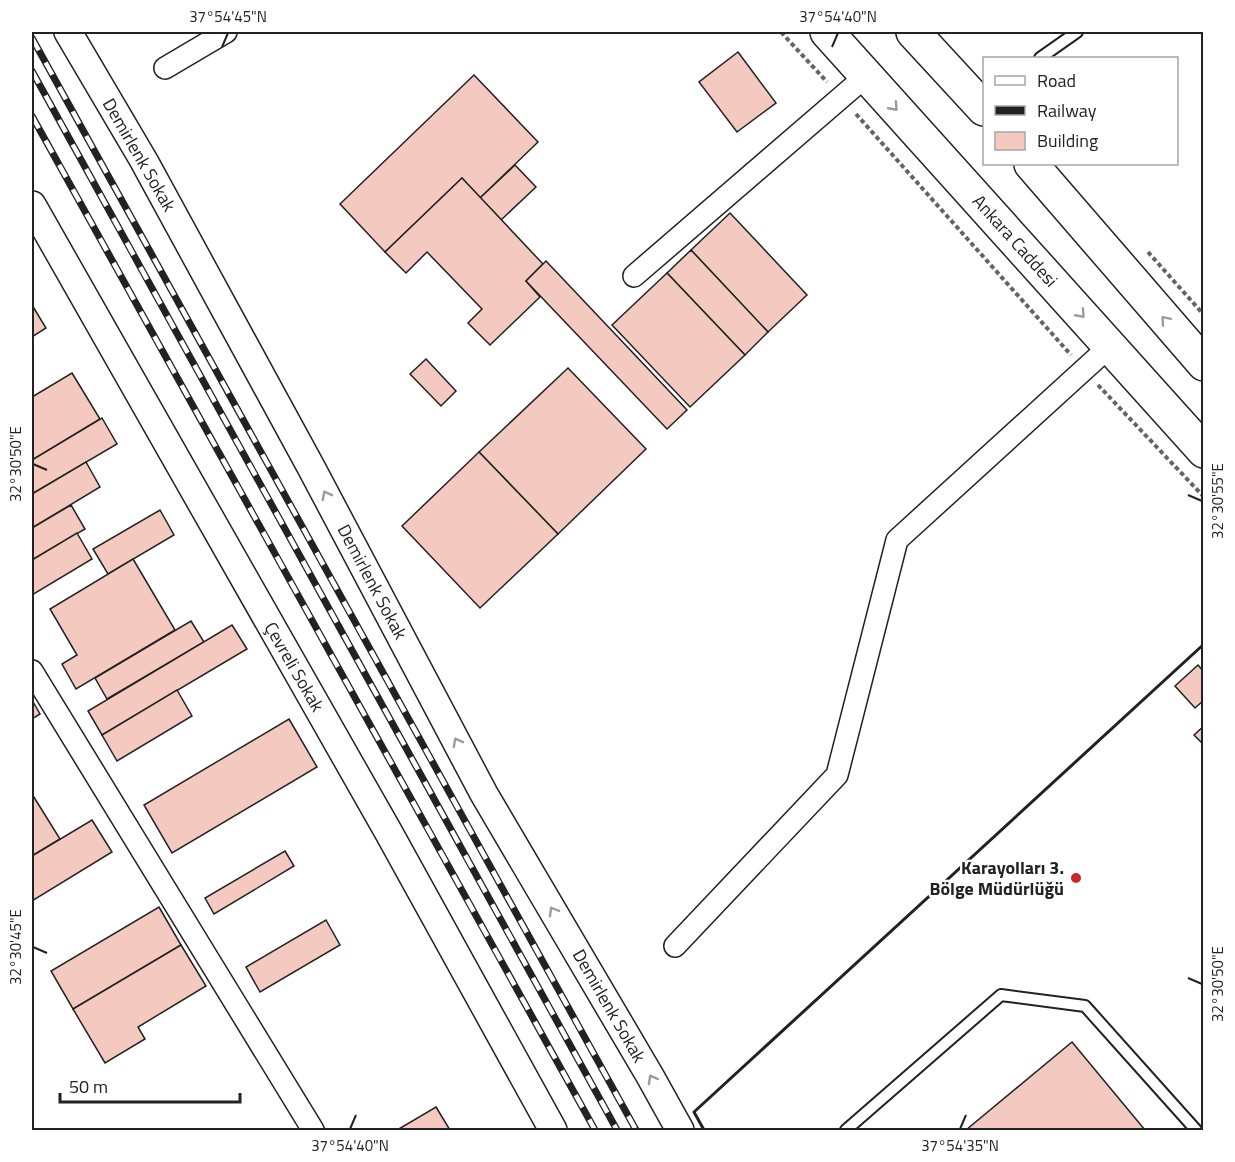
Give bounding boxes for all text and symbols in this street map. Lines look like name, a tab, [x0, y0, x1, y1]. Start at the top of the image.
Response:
text: 37°54'45"N	[189, 5, 267, 28]
text: 37°54'40"N	[799, 5, 877, 28]
legend	[983, 57, 1178, 165]
text: Road	[1037, 67, 1076, 94]
street label: Demirlenk Sokak	[96, 93, 183, 217]
text: Railway	[1037, 97, 1097, 124]
one-way arrow	[887, 100, 898, 111]
text: Building	[1037, 127, 1098, 154]
street label: Ankara Caddesi	[966, 188, 1064, 293]
one-way arrow	[1074, 307, 1085, 318]
one-way arrow	[1162, 315, 1173, 326]
text: 32°30'50"E	[4, 426, 27, 502]
text: 32°30'55"E	[1206, 463, 1229, 539]
one-way arrow	[322, 491, 333, 501]
street label: Demirlenk Sokak	[331, 519, 414, 644]
street label: Çevreli Sokak	[258, 617, 331, 717]
one-way arrow	[453, 737, 464, 748]
place label: Karayolları 3. Bölge Müdürlüğü	[930, 854, 1064, 902]
marker: Karayolları 3. Bölge Müdürlüğü	[1069, 871, 1083, 885]
one-way arrow	[549, 907, 560, 917]
text: 32°30'45"E	[4, 909, 27, 985]
street label: Demirlenk Sokak	[566, 944, 653, 1068]
text: 32°30'50"E	[1206, 946, 1229, 1022]
scale bar	[60, 1066, 240, 1104]
text: 50 m	[69, 1073, 108, 1100]
one-way arrow	[648, 1075, 659, 1085]
text: 37°54'40"N	[311, 1134, 389, 1157]
text: 37°54'35"N	[921, 1134, 999, 1157]

